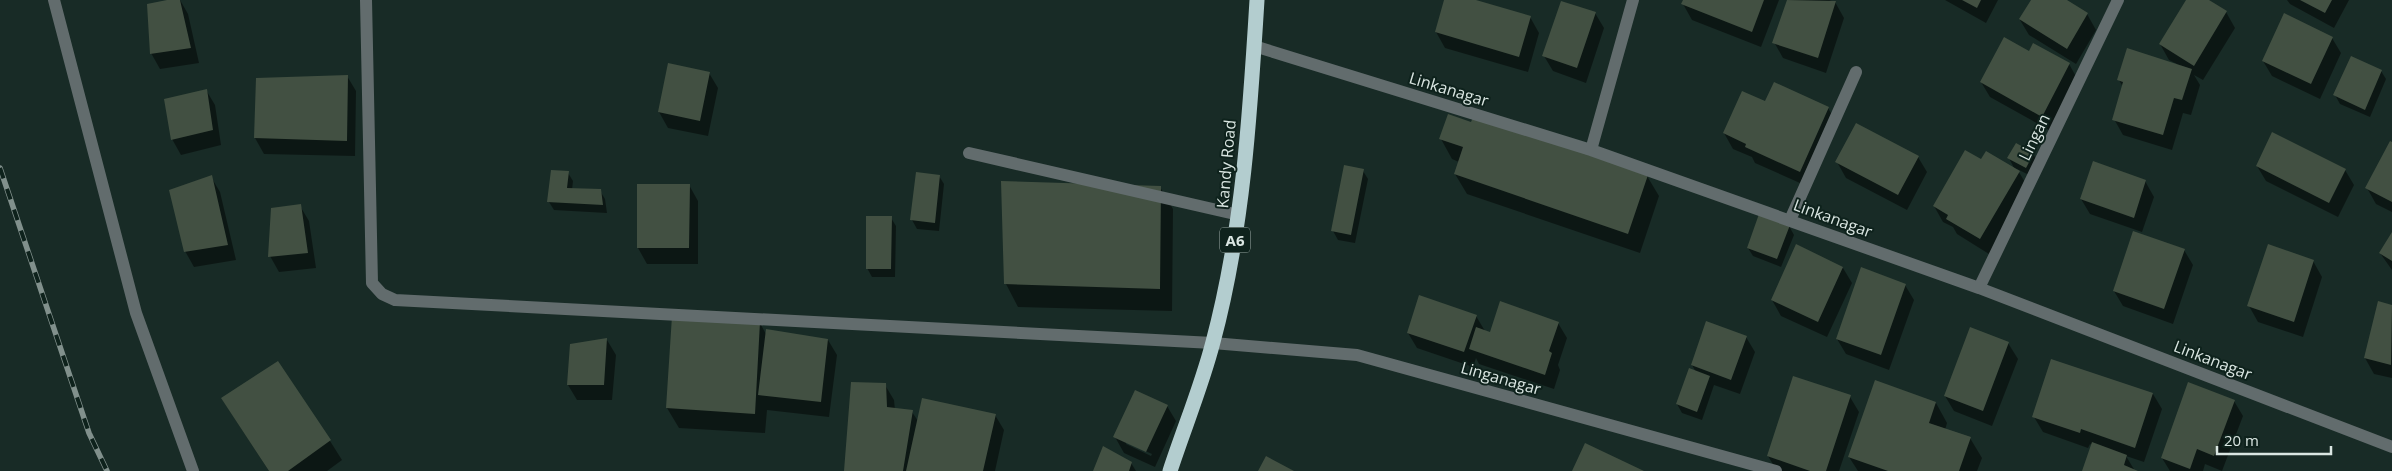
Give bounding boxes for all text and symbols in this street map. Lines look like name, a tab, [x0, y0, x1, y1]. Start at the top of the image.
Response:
street label: Linkanagar	[1406, 66, 1492, 112]
street label: Lingan	[2013, 110, 2055, 164]
street label: Kandy Road	[1211, 119, 1241, 209]
street label: Linkanagar	[1791, 194, 1876, 243]
road number: A6	[1220, 228, 1250, 252]
street label: Linkanagar	[2171, 335, 2256, 385]
street label: Linganagar	[1458, 356, 1544, 400]
scale bar	[2217, 424, 2331, 456]
text: 20 m	[2224, 430, 2259, 450]

